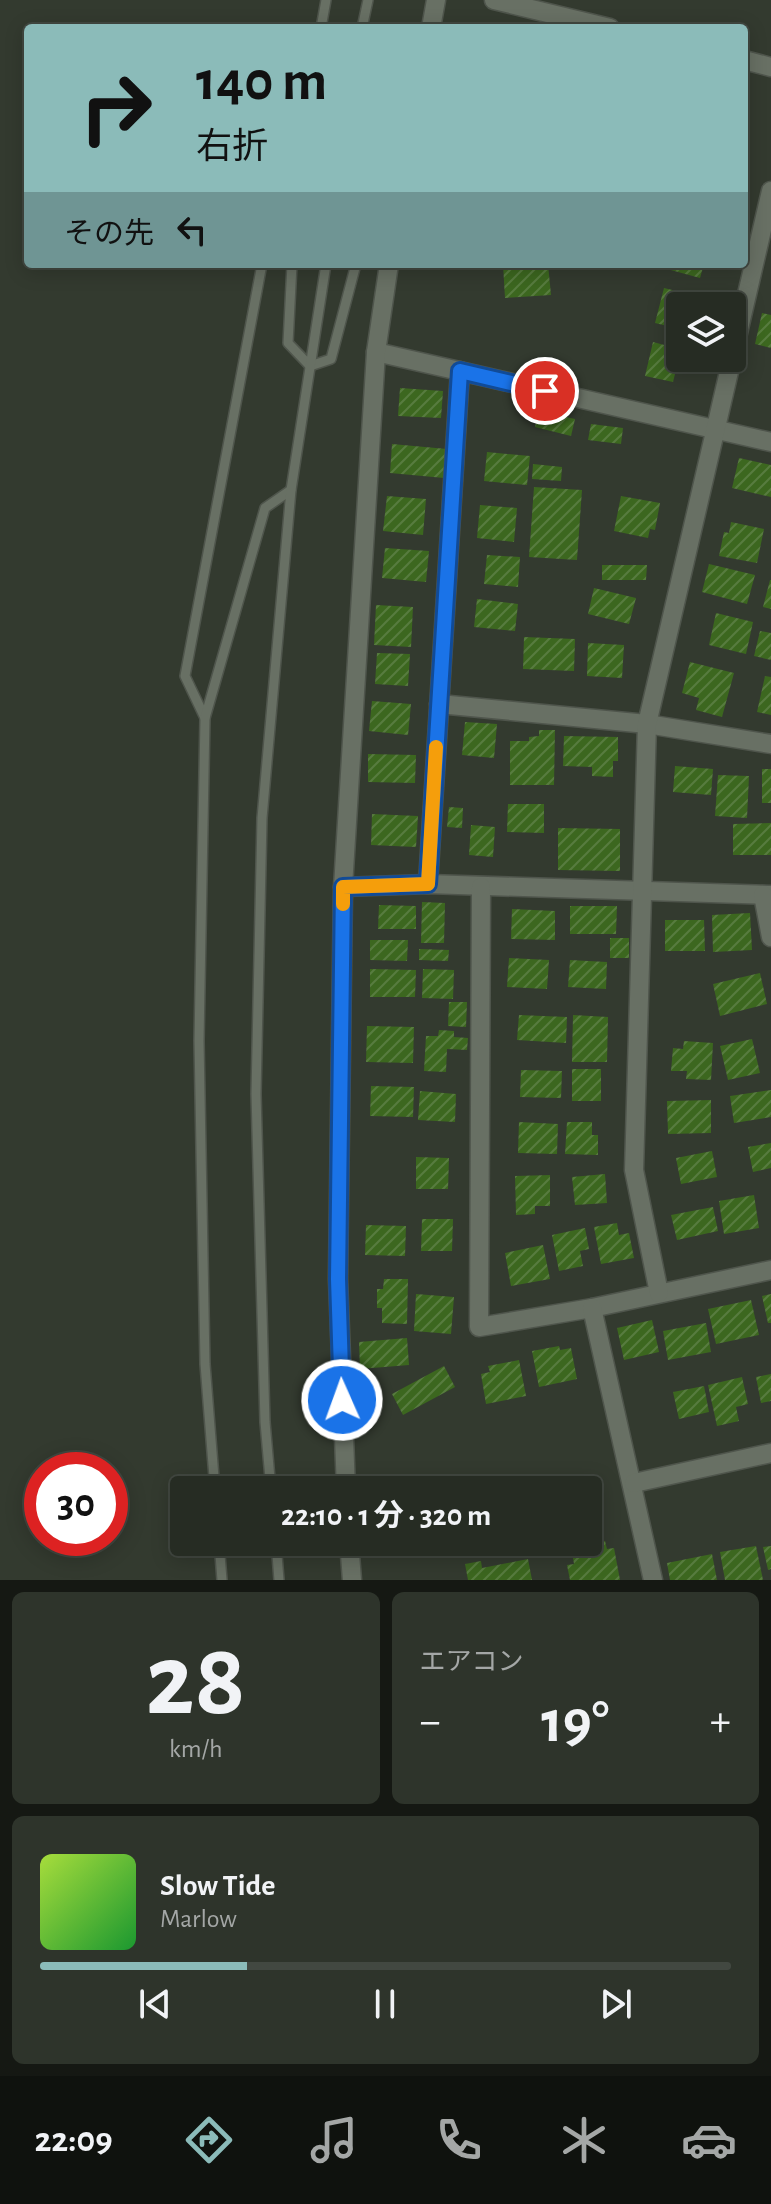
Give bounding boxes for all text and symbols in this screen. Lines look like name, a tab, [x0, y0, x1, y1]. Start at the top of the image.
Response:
text: 140 m	[196, 54, 327, 110]
icon: right	[64, 56, 168, 160]
text: 右折	[196, 129, 268, 165]
icon: left	[170, 208, 214, 252]
text: その先	[64, 219, 154, 249]
map controls	[666, 292, 746, 372]
button: layers	[666, 292, 746, 372]
pin	[511, 357, 579, 425]
icon: arrive	[523, 369, 567, 413]
position arrow	[300, 1358, 384, 1442]
speed limit sign: 30	[24, 1452, 128, 1556]
text: 22:10 · 1 分 · 320 m	[281, 1501, 491, 1531]
text: 28	[146, 1630, 246, 1734]
text: エアコン	[420, 1649, 524, 1675]
text: 19°	[541, 1693, 609, 1753]
text: −	[420, 1700, 441, 1744]
text: +	[710, 1700, 731, 1744]
text: km/h	[169, 1736, 223, 1762]
text: Slow Tide	[160, 1871, 275, 1901]
text: Marlow	[160, 1906, 237, 1932]
icon: previous	[133, 1982, 177, 2026]
icon: pause	[363, 1982, 407, 2026]
icon: next	[594, 1982, 638, 2026]
icon: directions	[181, 2112, 237, 2168]
icon: music	[306, 2112, 362, 2168]
icon: phone	[431, 2112, 487, 2168]
icon: climate	[556, 2112, 612, 2168]
icon: car	[681, 2112, 737, 2168]
text: 22:09	[34, 2122, 113, 2158]

